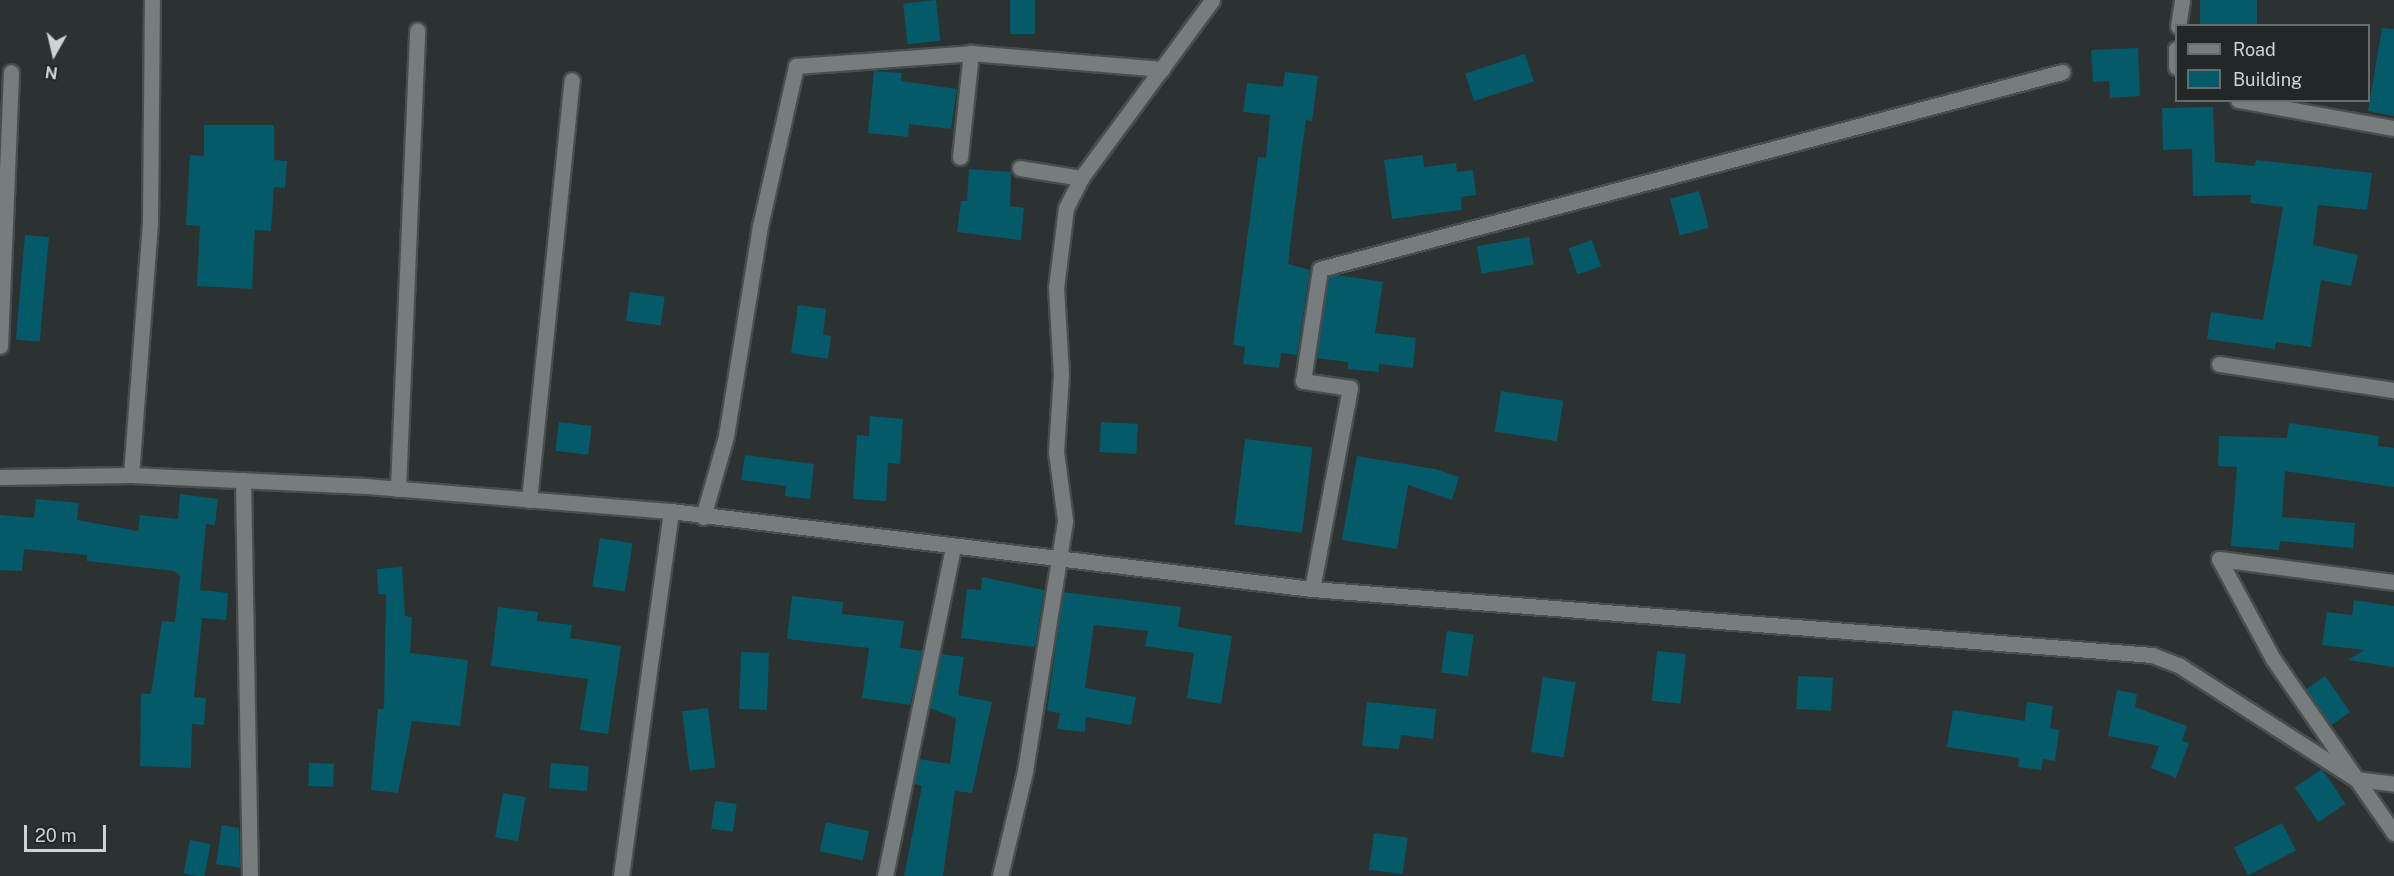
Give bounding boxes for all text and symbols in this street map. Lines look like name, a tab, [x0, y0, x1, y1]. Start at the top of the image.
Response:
north arrow	[24, 24, 84, 84]
legend	[2175, 24, 2370, 102]
text: Road	[2233, 39, 2276, 60]
text: N	[44, 62, 59, 83]
text: Building	[2233, 69, 2302, 90]
scale bar	[27, 813, 110, 851]
text: 20 m	[35, 825, 77, 846]

